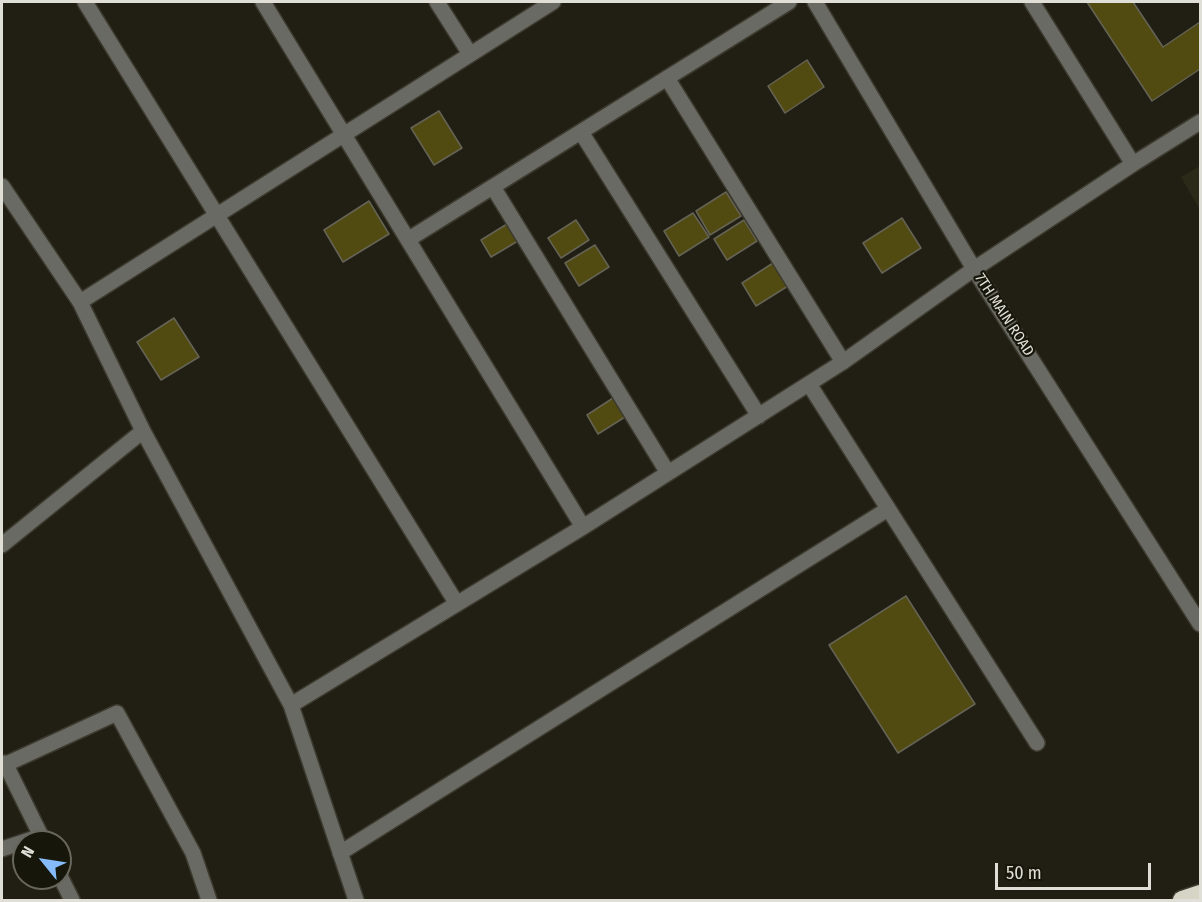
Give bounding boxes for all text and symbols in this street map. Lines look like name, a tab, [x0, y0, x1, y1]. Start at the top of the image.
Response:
street label: 7TH MAIN ROAD	[971, 270, 1037, 360]
north arrow	[12, 830, 72, 890]
text: N	[17, 843, 38, 861]
scale bar	[998, 851, 1154, 889]
text: 50 m	[1006, 862, 1042, 884]

